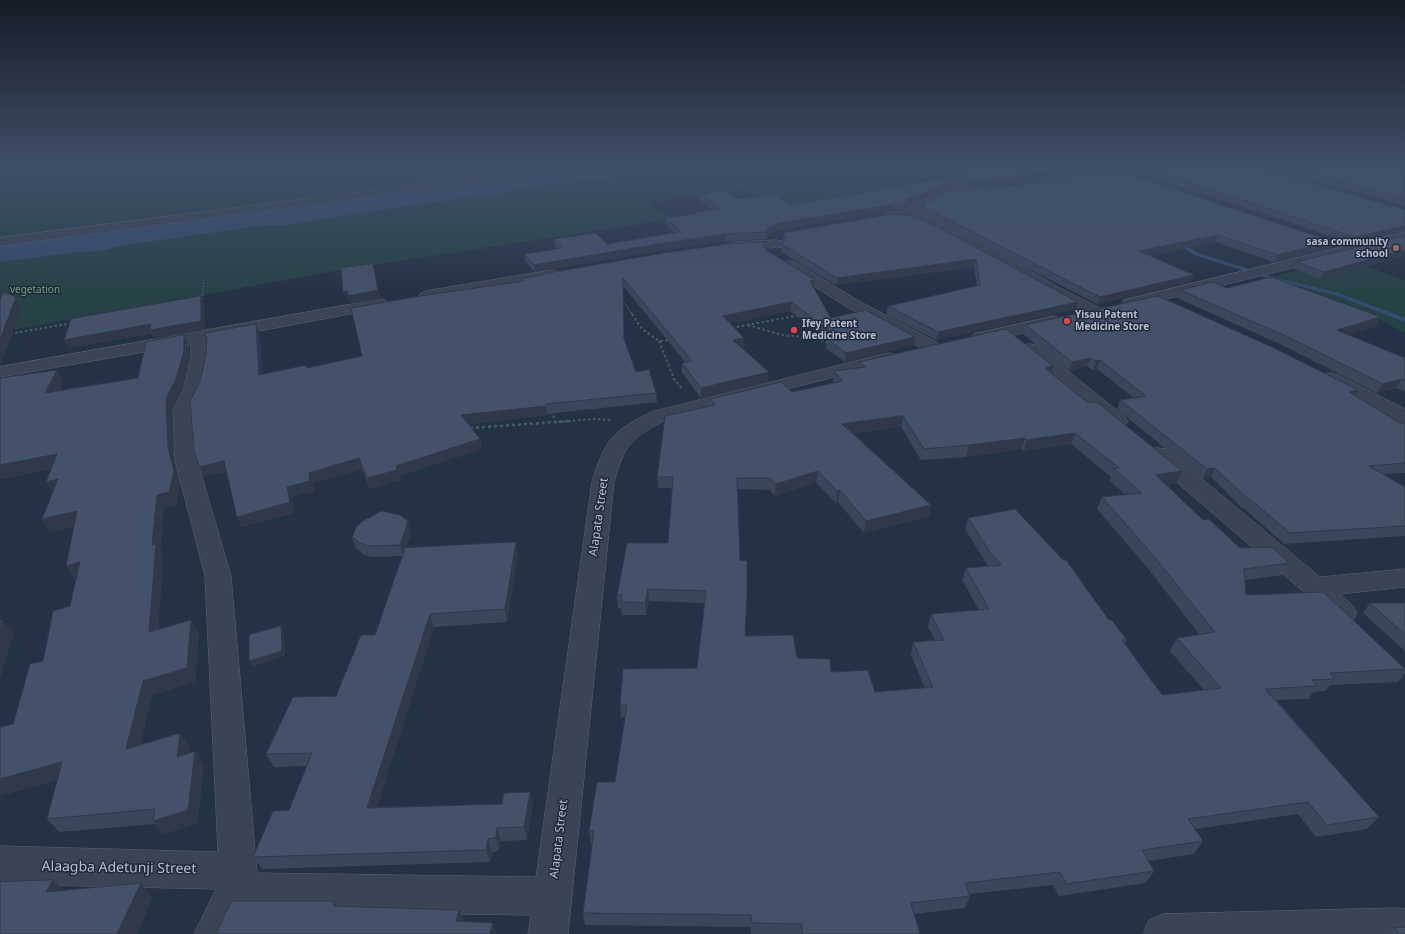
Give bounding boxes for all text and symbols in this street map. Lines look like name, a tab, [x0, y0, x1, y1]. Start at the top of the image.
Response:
place label: sasa community school	[1306, 236, 1388, 260]
marker: sasa community school	[1391, 243, 1401, 253]
park label: vegetation	[10, 284, 60, 296]
place label: Yisau Patent Medicine Store	[1075, 309, 1149, 332]
marker: Yisau Patent Medicine Store	[1062, 316, 1072, 326]
place label: Ifey Patent Medicine Store	[802, 318, 876, 342]
marker: Ifey Patent Medicine Store	[789, 325, 799, 335]
street label: Alapata Street	[586, 477, 612, 557]
street label: Alapata Street	[547, 799, 571, 879]
street label: Alaagba Adetunji Street	[41, 858, 197, 878]

